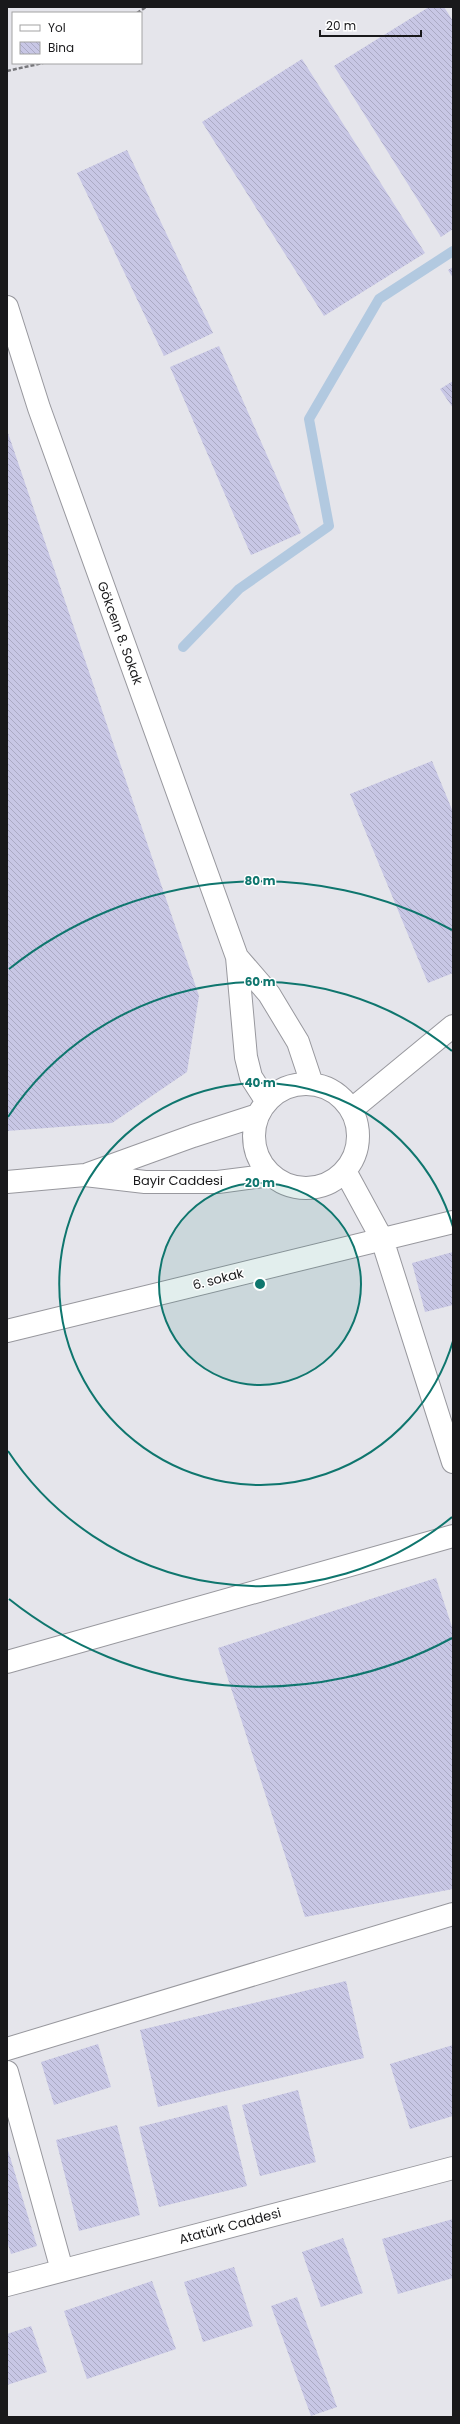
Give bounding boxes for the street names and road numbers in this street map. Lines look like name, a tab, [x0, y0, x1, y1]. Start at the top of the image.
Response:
street label: Gökceın 8. Sokak	[92, 579, 148, 688]
street label: Bayir Caddesi	[133, 1171, 223, 1190]
street label: 6. sokak	[191, 1263, 246, 1294]
street label: Atatürk Caddesi	[177, 2203, 283, 2249]

